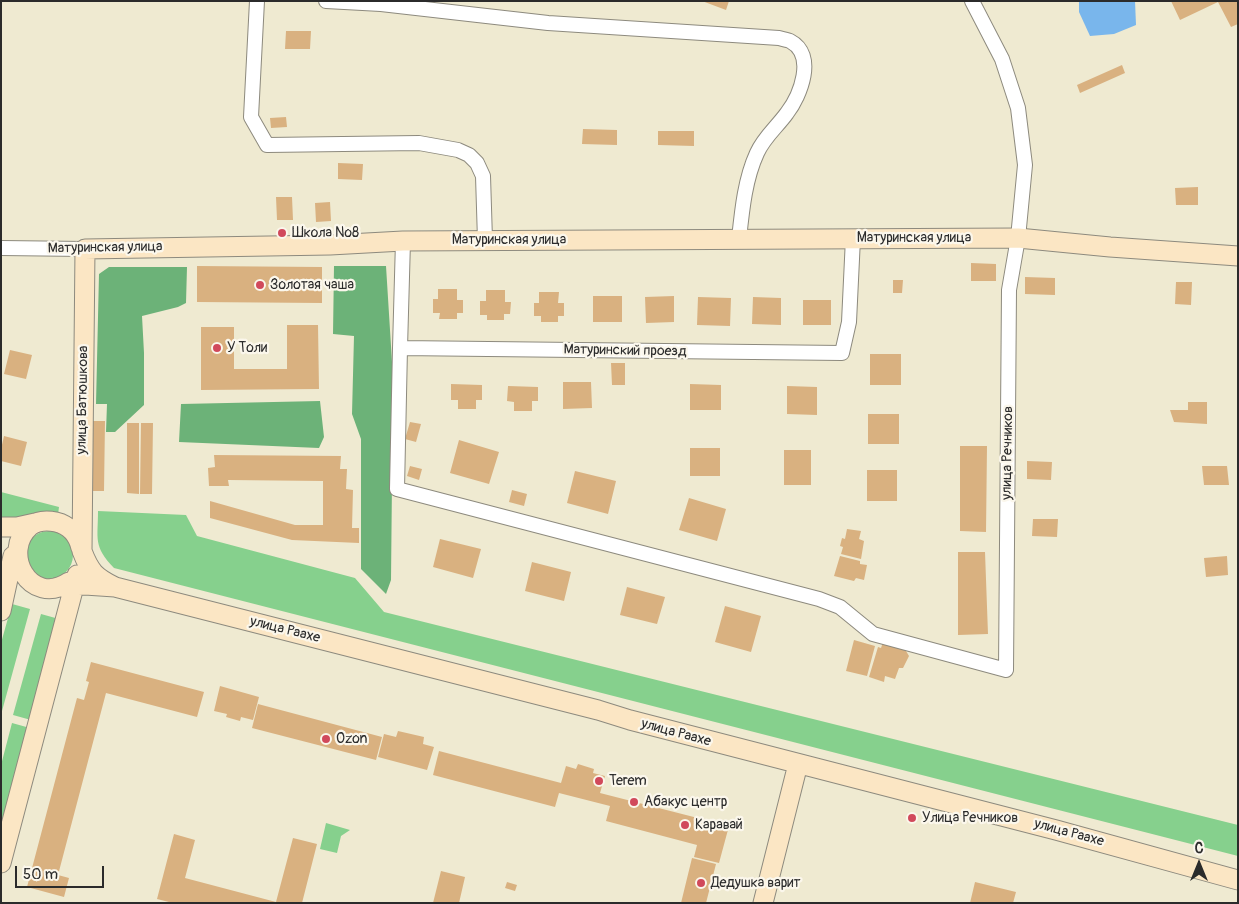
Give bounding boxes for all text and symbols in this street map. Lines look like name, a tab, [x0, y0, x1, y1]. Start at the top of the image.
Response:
place label: Школа №8	[292, 225, 359, 241]
marker: Школа №8	[276, 227, 288, 239]
street label: Матуринская улица	[857, 230, 971, 246]
street label: Матуринская улица	[452, 232, 566, 248]
street label: Матуринская улица	[47, 239, 163, 257]
place label: Золотая чаша	[270, 277, 354, 293]
marker: Золотая чаша	[254, 279, 266, 291]
place label: У Толи	[227, 340, 267, 356]
marker: У Толи	[211, 342, 223, 354]
street label: Матуринский проезд	[563, 342, 687, 360]
street label: улица Батюшкова	[74, 345, 92, 455]
street label: улица Речников	[999, 406, 1017, 500]
street label: улица Раахе	[248, 613, 322, 647]
street label: улица Раахе	[639, 716, 713, 750]
place label: Ozon	[336, 731, 367, 747]
marker: Ozon	[320, 733, 332, 745]
place label: Terem	[609, 773, 647, 789]
marker: Terem	[593, 775, 605, 787]
place label: Абакус центр	[644, 794, 727, 810]
marker: Абакус центр	[628, 796, 640, 808]
place label: Улица Речников	[922, 810, 1018, 826]
marker: Улица Речников	[906, 812, 918, 824]
street label: улица Раахе	[1032, 816, 1106, 850]
place label: Каравай	[695, 817, 743, 833]
marker: Каравай	[679, 819, 691, 831]
north arrow	[1174, 839, 1224, 889]
text: С	[1195, 840, 1203, 857]
scale bar	[18, 856, 106, 888]
text: 50 m	[23, 865, 58, 884]
place label: Дедушка варит	[711, 875, 801, 891]
marker: Дедушка варит	[695, 877, 707, 889]

